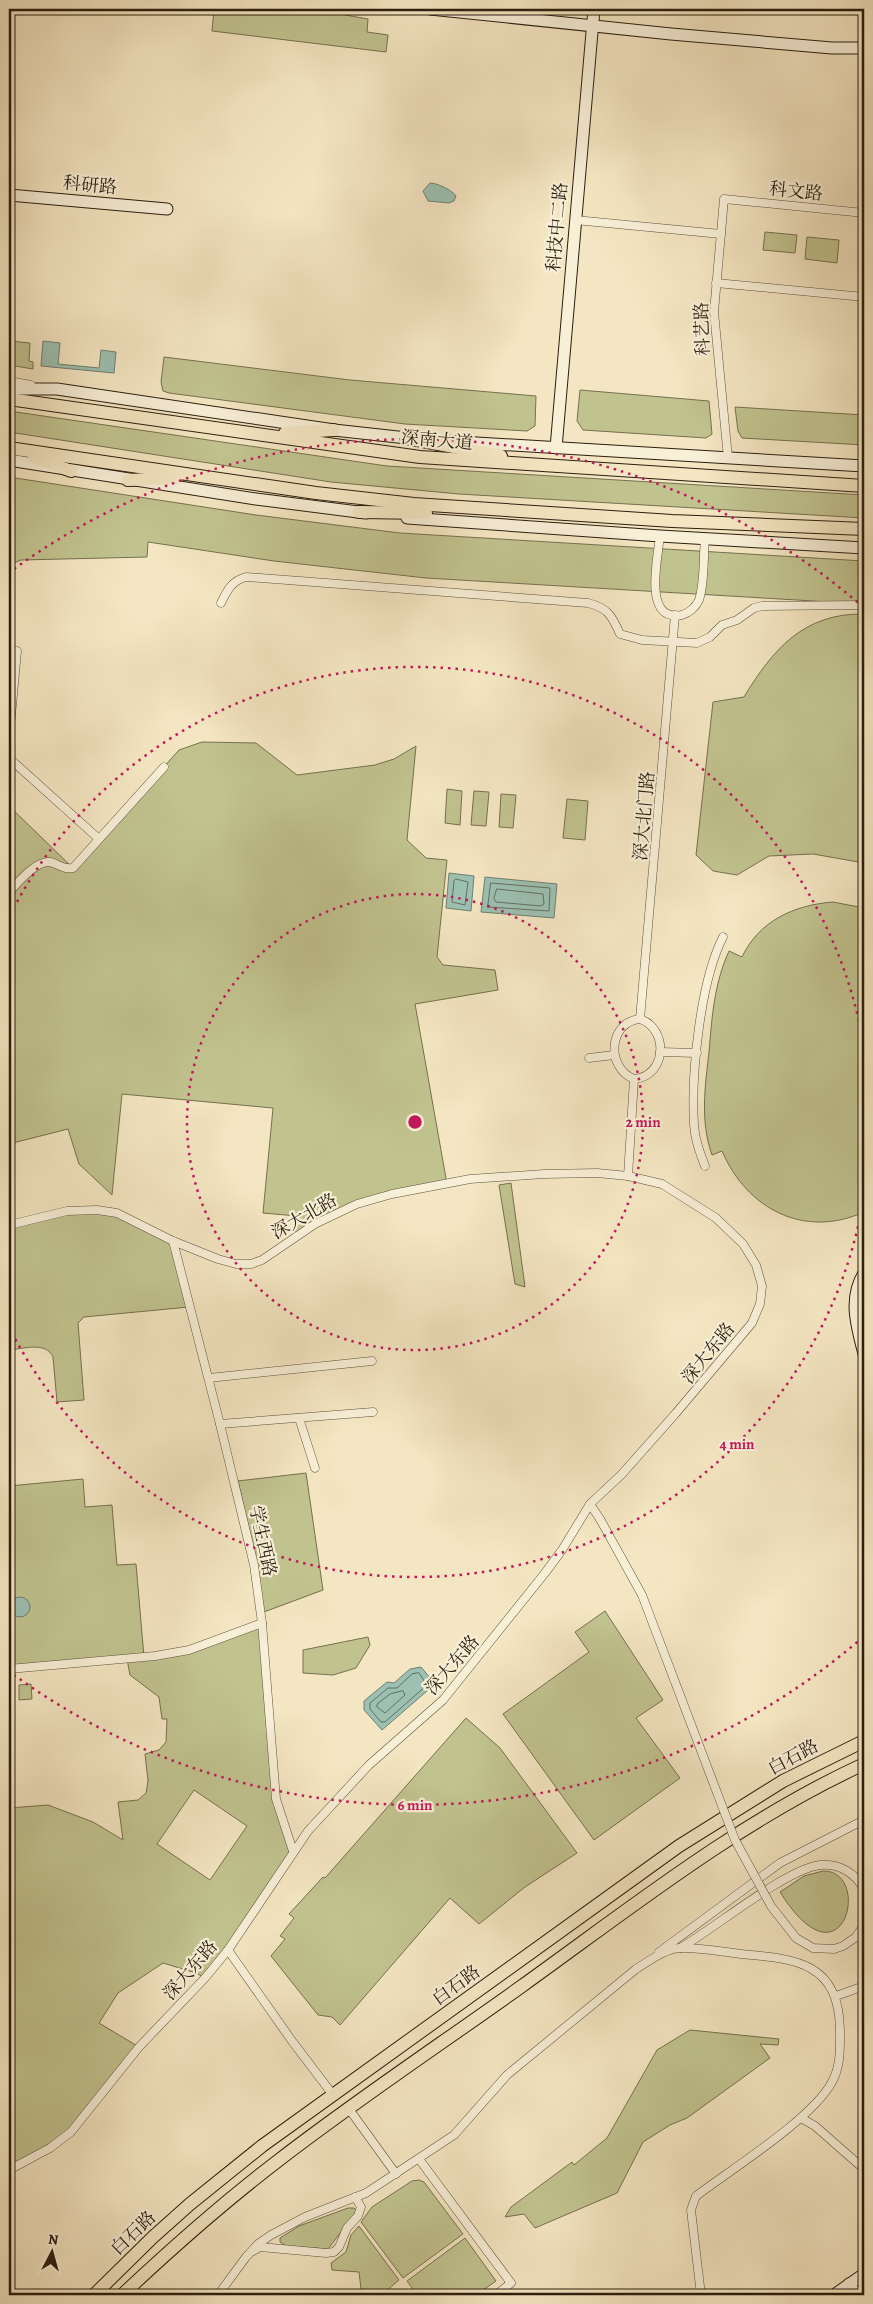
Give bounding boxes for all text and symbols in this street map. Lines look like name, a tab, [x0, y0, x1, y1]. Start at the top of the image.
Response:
street label: 科研路	[62, 171, 118, 199]
street label: 科文路	[768, 176, 824, 206]
street label: 科技中二路	[541, 181, 573, 273]
street label: 科艺路	[689, 302, 715, 356]
street label: 深南大道	[400, 425, 474, 455]
street label: 深大北门路	[628, 770, 660, 862]
text: 2 min	[625, 1112, 661, 1132]
centre of rings	[406, 1113, 424, 1131]
street label: 深大北路	[267, 1188, 341, 1244]
street label: 深大东路	[676, 1317, 740, 1389]
text: 4 min	[719, 1434, 755, 1454]
street label: 学生西路	[244, 1503, 282, 1579]
street label: 深大东路	[419, 1630, 485, 1700]
street label: 白石路	[764, 1734, 822, 1780]
text: 6 min	[398, 1795, 433, 1815]
street label: 深大东路	[157, 1935, 223, 2005]
street label: 白石路	[427, 1959, 485, 2011]
street label: 白石路	[105, 2206, 161, 2260]
north arrow	[28, 2226, 78, 2276]
text: N	[47, 2230, 59, 2250]

